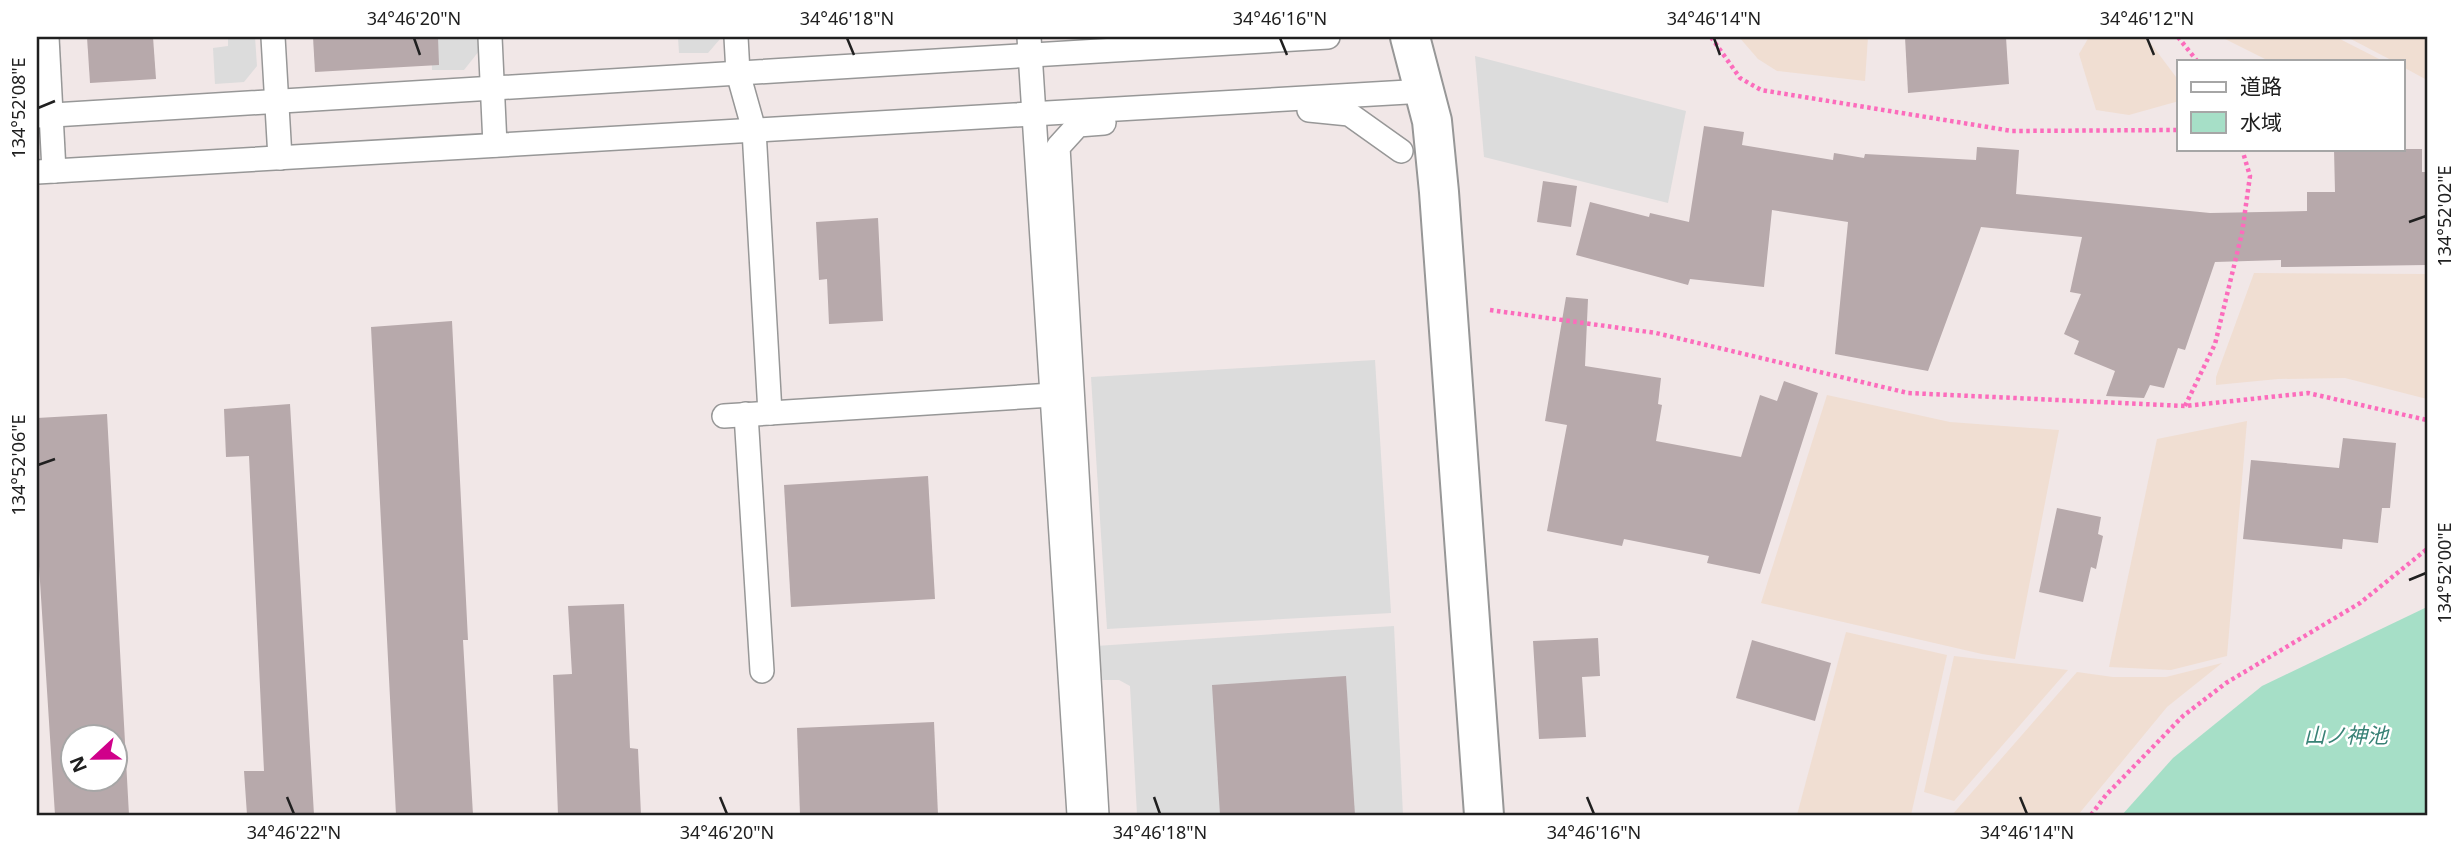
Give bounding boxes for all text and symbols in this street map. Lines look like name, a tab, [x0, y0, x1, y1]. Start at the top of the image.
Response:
text: 34°46'20"N	[367, 6, 461, 30]
text: 34°46'18"N	[800, 6, 894, 30]
text: 34°46'16"N	[1233, 6, 1327, 30]
text: 34°46'14"N	[1667, 6, 1761, 30]
text: 34°46'12"N	[2100, 6, 2194, 30]
text: 134°52'08"E	[6, 57, 30, 159]
legend	[2177, 60, 2404, 150]
text: 道路	[2240, 72, 2282, 100]
text: 水域	[2240, 108, 2282, 136]
text: 134°52'02"E	[2432, 165, 2456, 267]
text: 134°52'06"E	[6, 414, 30, 516]
text: 134°52'00"E	[2432, 522, 2456, 624]
water label: 山ノ神池	[2304, 721, 2390, 749]
north arrow	[60, 722, 130, 792]
text: N	[63, 752, 93, 776]
text: 34°46'22"N	[247, 820, 341, 844]
text: 34°46'20"N	[680, 820, 774, 844]
text: 34°46'18"N	[1113, 820, 1207, 844]
text: 34°46'16"N	[1547, 820, 1641, 844]
text: 34°46'14"N	[1980, 820, 2074, 844]

